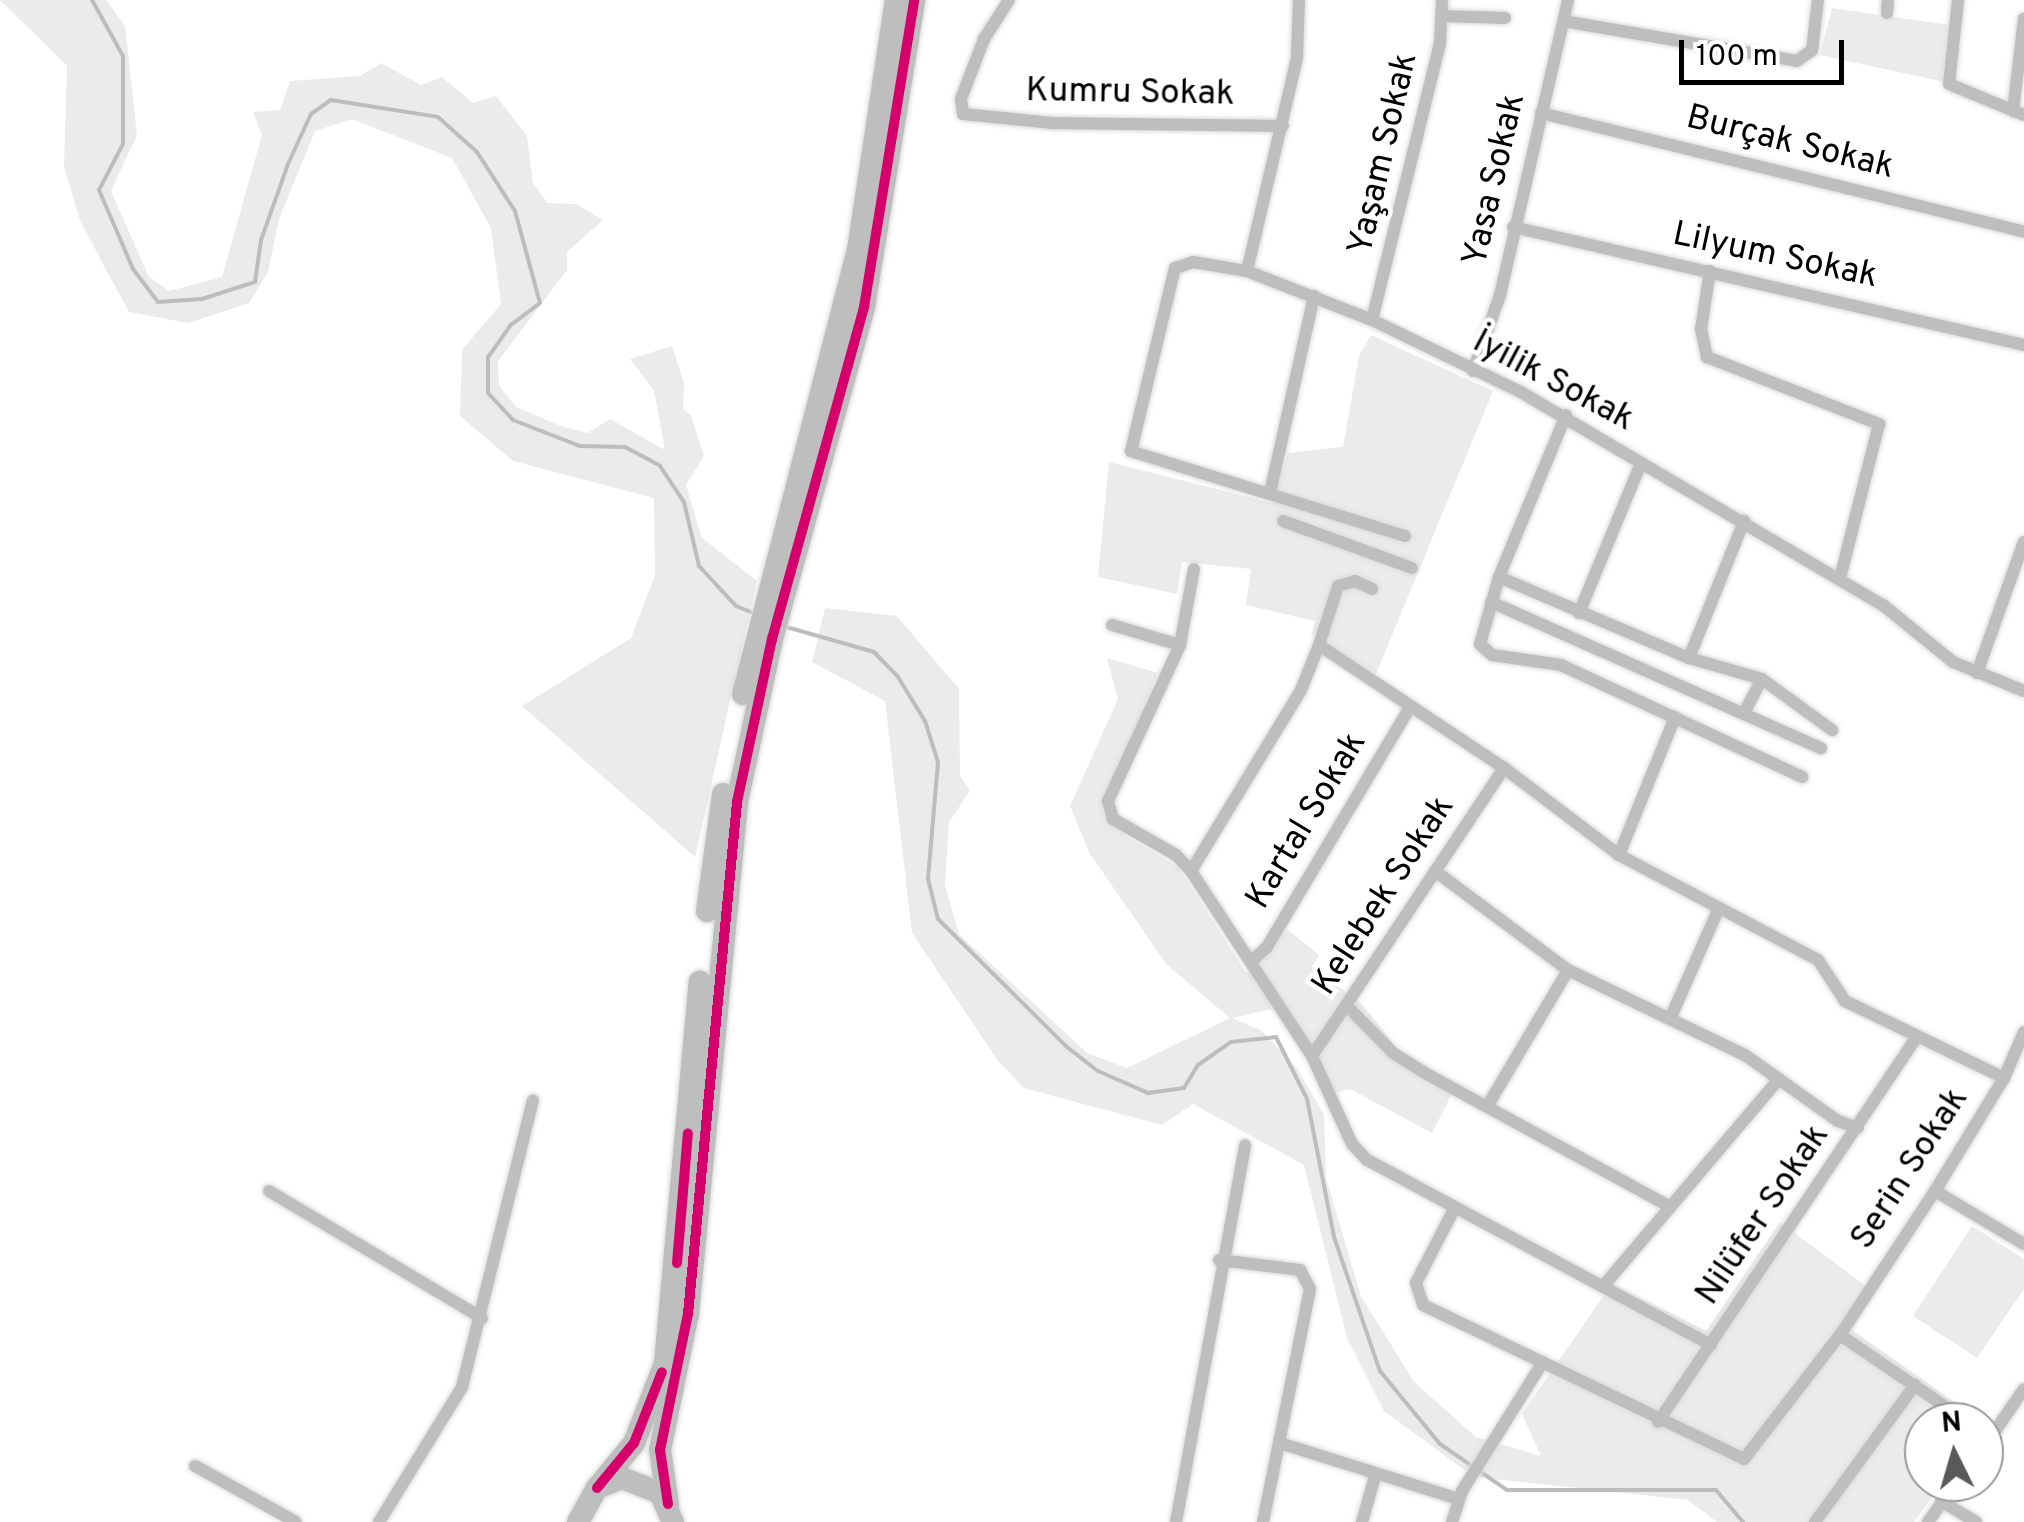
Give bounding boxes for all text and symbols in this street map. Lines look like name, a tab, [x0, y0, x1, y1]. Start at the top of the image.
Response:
scale bar	[1684, 20, 1849, 82]
text: 100 m	[1696, 39, 1778, 76]
street label: Yaşam Sokak	[1340, 49, 1428, 259]
street label: Kumru Sokak	[1025, 70, 1235, 116]
street label: Yasa Sokak	[1455, 90, 1535, 270]
street label: Burçak Sokak	[1682, 97, 1898, 189]
street label: Lilyum Sokak	[1669, 214, 1881, 298]
street label: İyilik Sokak	[1465, 321, 1641, 441]
street label: Kartal Sokak	[1238, 725, 1376, 917]
street label: Kelebek Sokak	[1304, 788, 1464, 1004]
street label: Serin Sokak	[1842, 1080, 1978, 1258]
street label: Nilüfer Sokak	[1687, 1117, 1839, 1313]
north arrow	[1904, 1402, 2004, 1502]
text: N	[1940, 1405, 1963, 1443]

